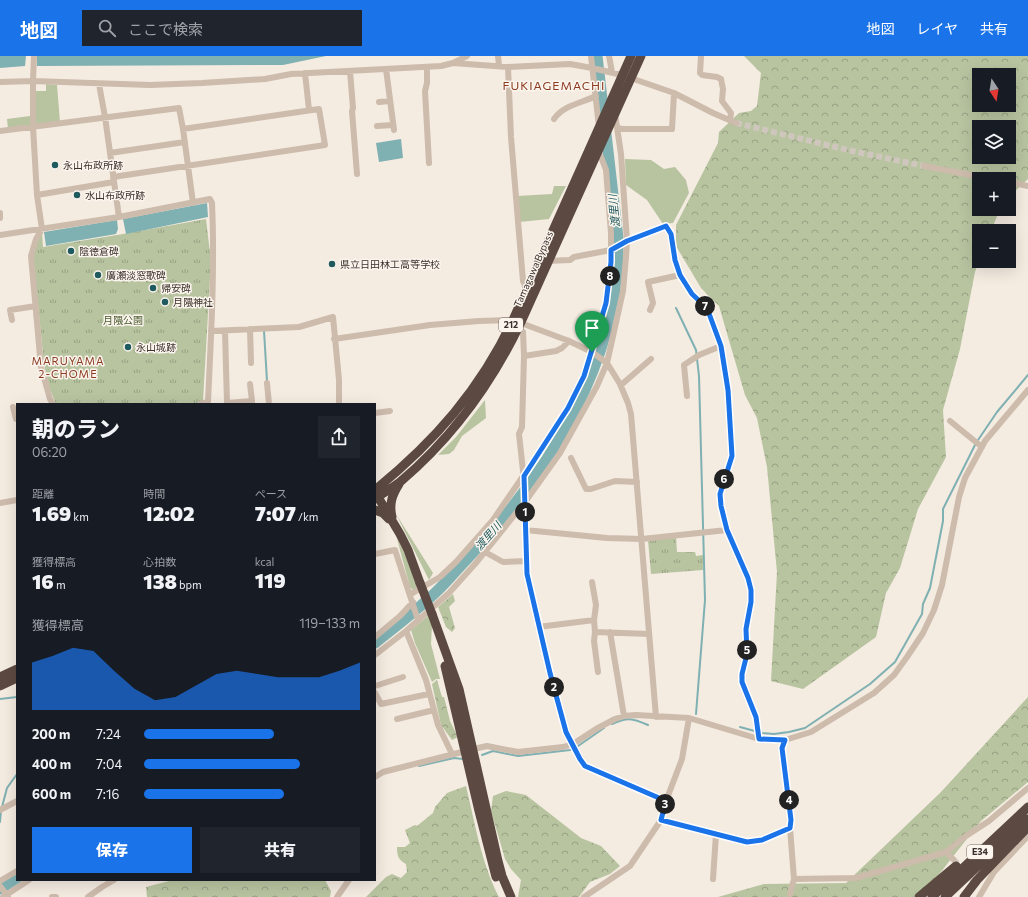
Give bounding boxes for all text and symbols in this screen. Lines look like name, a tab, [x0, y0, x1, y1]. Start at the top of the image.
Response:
search box	[82, 10, 362, 46]
icon: search	[96, 17, 118, 39]
text: 地図	[20, 18, 58, 41]
text: ここで検索	[128, 20, 203, 38]
text: 地図	[866, 20, 894, 37]
text: レイヤ	[916, 20, 958, 37]
text: 共有	[980, 20, 1008, 37]
north arrow	[972, 68, 1016, 112]
map controls	[972, 68, 1016, 268]
district label: FUKIAGEMACHI	[503, 78, 605, 92]
button: layers	[972, 120, 1016, 164]
place label: 永山布政所跡	[63, 159, 123, 171]
marker: 永山布政所跡	[50, 160, 60, 170]
button: +	[972, 172, 1016, 216]
place label: 水山布政所跡	[85, 189, 145, 201]
marker: 水山布政所跡	[72, 190, 82, 200]
water label: 渡里川	[605, 193, 622, 228]
button: −	[972, 224, 1016, 268]
street label: Tamagawa Bypass	[511, 229, 555, 309]
place label: 陰徳倉碑	[79, 245, 119, 257]
marker: 陰徳倉碑	[66, 246, 76, 256]
place label: 県立日田林工高等学校	[340, 258, 440, 270]
marker: 県立日田林工高等学校	[327, 259, 337, 269]
pin: 8	[600, 266, 620, 286]
place label: 廣瀬淡窓歌碑	[106, 269, 166, 281]
text: 8	[607, 269, 613, 282]
marker: 廣瀬淡窓歌碑	[93, 270, 103, 280]
place label: 帰安碑	[161, 282, 191, 294]
marker: 帰安碑	[148, 283, 158, 293]
place label: 月隈神社	[173, 296, 213, 308]
pin: 7	[695, 296, 715, 316]
marker: 月隈神社	[160, 297, 170, 307]
text: 7	[702, 299, 708, 312]
pin	[575, 311, 609, 352]
park label: 月隈公園	[103, 314, 143, 326]
icon: arrive	[581, 317, 603, 339]
road number: 212	[499, 318, 523, 332]
place label: 永山城跡	[136, 341, 176, 353]
marker: 永山城跡	[123, 342, 133, 352]
district label: MARUYAMA 2-CHOME	[31, 354, 105, 380]
text: 朝のラン	[32, 415, 120, 442]
button: share	[318, 416, 360, 458]
text: 06:20	[32, 444, 67, 460]
pin: 6	[714, 469, 734, 489]
text: 6	[721, 472, 727, 485]
text: 距離	[32, 487, 54, 500]
text: 時間	[143, 487, 165, 500]
text: ペース	[255, 487, 287, 500]
text: 1.69	[32, 501, 71, 525]
text: 12:02	[143, 501, 195, 525]
text: 7:07	[255, 501, 296, 525]
pin: 1	[515, 502, 535, 522]
text: 1	[523, 505, 527, 518]
text: km	[71, 510, 89, 523]
text: /km	[296, 510, 318, 523]
water label: 渡里川	[472, 518, 504, 552]
text: 獲得標高	[32, 555, 76, 568]
text: 心拍数	[143, 555, 176, 568]
text: kcal	[255, 555, 274, 568]
text: 119	[255, 568, 286, 592]
text: 16	[32, 569, 54, 593]
text: 138	[143, 569, 177, 593]
text: m	[54, 578, 66, 591]
text: bpm	[177, 578, 202, 591]
text: 119–133 m	[299, 615, 360, 631]
text: 獲得標高	[32, 617, 84, 633]
pin: 5	[737, 640, 757, 660]
text: 5	[744, 643, 750, 656]
pin: 2	[544, 677, 564, 697]
text: 2	[551, 680, 557, 693]
text: 200 m	[32, 726, 70, 742]
text: 7:24	[96, 726, 121, 742]
text: 400 m	[32, 756, 71, 772]
text: 7:04	[96, 756, 122, 772]
text: 600 m	[32, 786, 71, 802]
text: 7:16	[96, 786, 119, 802]
pin: 4	[779, 790, 799, 810]
text: 4	[786, 793, 792, 806]
pin: 3	[655, 794, 675, 814]
text: 3	[662, 797, 668, 810]
button: 保存	[32, 827, 192, 873]
button: 共有	[200, 827, 360, 873]
road number: E34	[967, 845, 993, 859]

